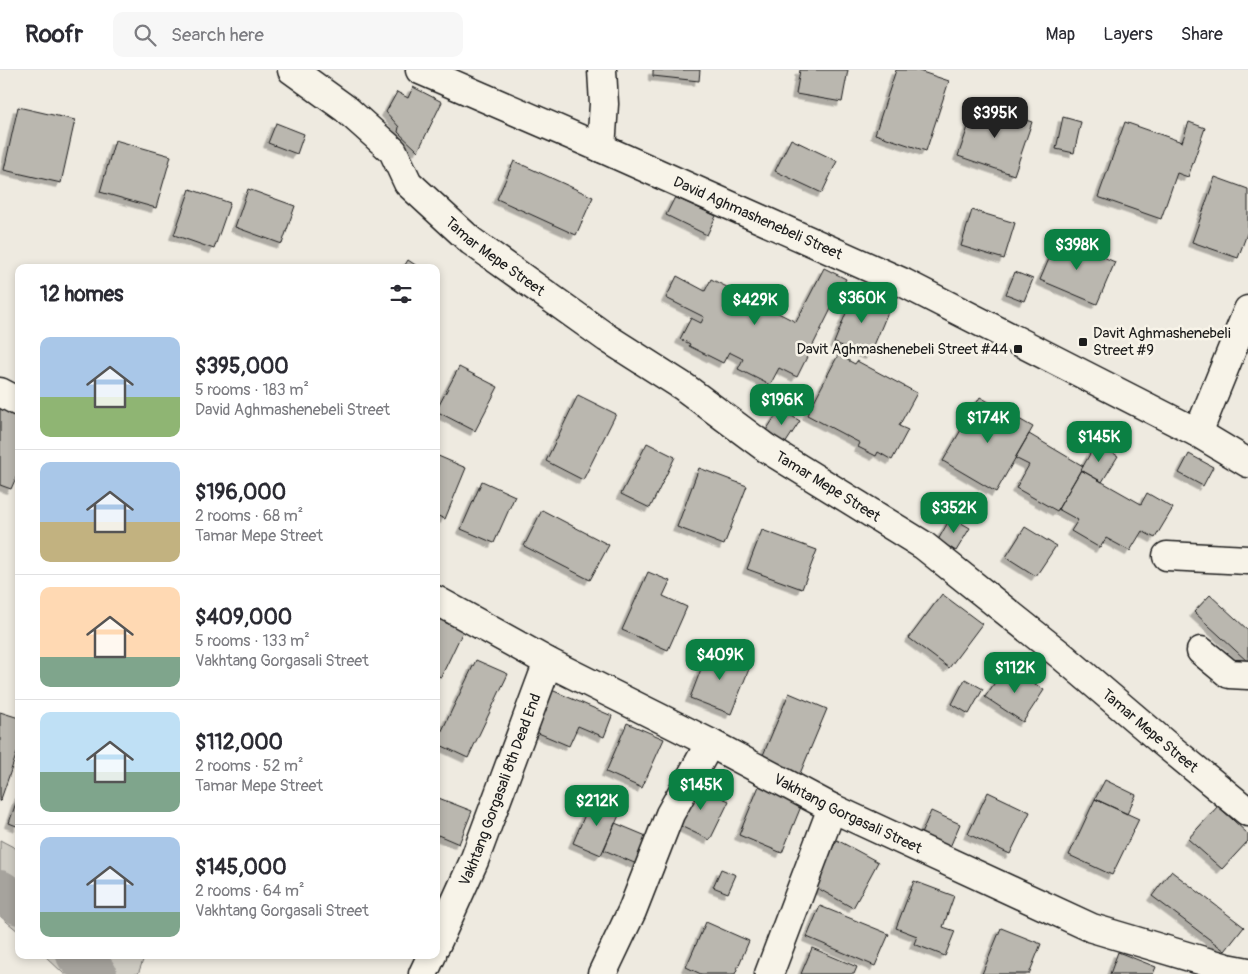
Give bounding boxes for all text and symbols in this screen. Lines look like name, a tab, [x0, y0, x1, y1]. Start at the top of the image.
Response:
search box	[113, 12, 463, 57]
text: Roofr	[25, 20, 83, 49]
icon: search	[131, 21, 159, 49]
text: Search here	[171, 23, 264, 47]
text: Map	[1046, 23, 1075, 46]
text: Layers	[1103, 23, 1153, 46]
text: Share	[1181, 23, 1223, 46]
pin: $395K	[960, 97, 1030, 139]
text: $395K	[973, 103, 1017, 123]
street label: David Aghmashenebeli Street	[670, 172, 846, 265]
street label: Tamar Mepe Street	[441, 213, 549, 301]
pin: $398K	[1042, 228, 1112, 271]
text: $398K	[1055, 235, 1099, 255]
icon: filters	[387, 280, 415, 308]
text: 12 homes	[40, 281, 123, 308]
pin: $360K	[827, 282, 897, 324]
pin: $429K	[720, 284, 790, 326]
text: $360K	[838, 288, 886, 308]
text: $429K	[733, 290, 777, 310]
place label: Davit Aghmashenebeli Street #9	[1093, 324, 1231, 360]
marker: Davit Aghmashenebeli Street #9	[1077, 336, 1089, 348]
place label: Davit Aghmashenebeli Street #44	[796, 340, 1008, 359]
marker: Davit Aghmashenebeli Street #44	[1012, 343, 1024, 355]
text: $395,000	[195, 353, 289, 380]
icon: home	[80, 357, 140, 417]
text: 5 rooms · 183 m²	[195, 380, 309, 400]
pin: $196K	[747, 384, 817, 426]
text: $196K	[761, 390, 803, 410]
text: David Aghmashenebeli Street	[195, 400, 390, 420]
pin: $174K	[953, 402, 1023, 444]
text: $174K	[967, 408, 1009, 428]
pin: $145K	[1064, 420, 1134, 463]
text: $145K	[1078, 427, 1120, 447]
street label: Tamar Mepe Street	[772, 447, 885, 527]
text: $196,000	[195, 479, 286, 506]
icon: home	[80, 482, 140, 542]
pin: $352K	[919, 492, 989, 534]
text: $352K	[932, 498, 976, 518]
text: 2 rooms · 68 m²	[195, 506, 303, 526]
text: Tamar Mepe Street	[195, 526, 323, 546]
text: $409,000	[195, 604, 292, 631]
icon: home	[80, 607, 140, 667]
text: 5 rooms · 133 m²	[195, 631, 310, 651]
pin: $409K	[685, 638, 755, 681]
text: $409K	[697, 645, 743, 665]
text: Vakhtang Gorgasali Street	[195, 651, 369, 671]
pin: $112K	[980, 652, 1050, 694]
text: $112K	[995, 658, 1035, 678]
street label: Tamar Mepe Street	[1098, 685, 1202, 778]
street label: Vakhtang Gorgasali 8th Dead End	[455, 691, 545, 889]
text: $112,000	[195, 729, 283, 756]
icon: home	[80, 732, 140, 792]
text: 2 rooms · 52 m²	[195, 756, 304, 776]
pin: $145K	[666, 768, 736, 811]
street label: Vakhtang Gorgasali Street	[770, 770, 926, 859]
text: $145K	[680, 775, 722, 795]
text: Tamar Mepe Street	[195, 776, 323, 796]
pin: $212K	[562, 784, 632, 827]
text: $212K	[576, 791, 618, 811]
text: $145,000	[195, 854, 287, 881]
icon: home	[80, 857, 140, 917]
text: 2 rooms · 64 m²	[195, 881, 305, 901]
text: Vakhtang Gorgasali Street	[195, 901, 369, 921]

